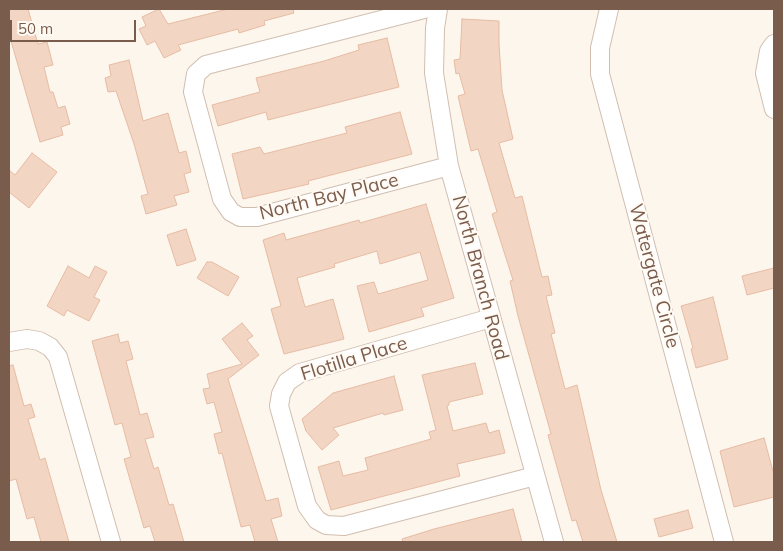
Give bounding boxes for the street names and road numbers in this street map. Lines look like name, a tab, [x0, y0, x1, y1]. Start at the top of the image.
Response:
street label: North Bay Place	[257, 169, 401, 225]
street label: North Branch Road	[447, 193, 513, 363]
street label: Watergate Circle	[624, 201, 684, 351]
street label: Flotilla Place	[298, 332, 410, 386]

